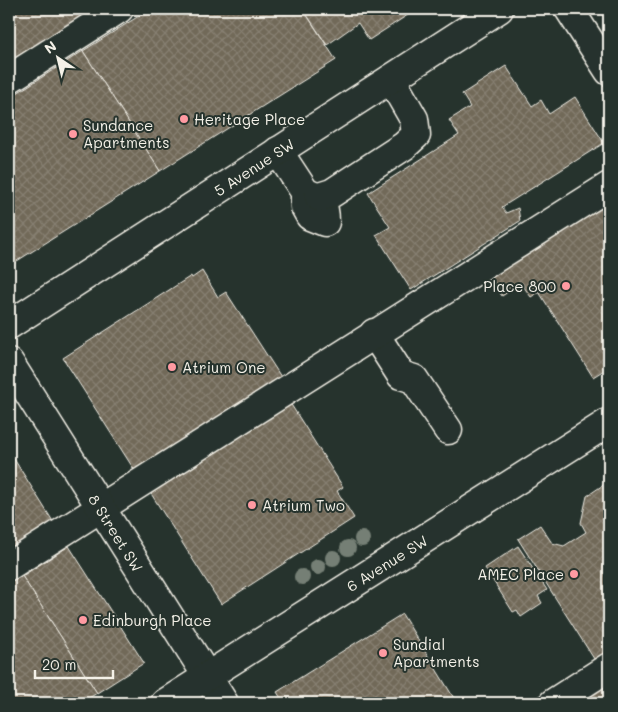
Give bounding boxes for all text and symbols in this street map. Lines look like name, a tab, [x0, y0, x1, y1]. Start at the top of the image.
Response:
north arrow	[32, 32, 82, 82]
text: N	[40, 36, 60, 58]
place label: Heritage Place	[194, 109, 305, 129]
marker: Heritage Place	[178, 113, 190, 125]
place label: Sundance Apartments	[83, 115, 170, 152]
marker: Sundance Apartments	[67, 128, 79, 140]
street label: 5 Avenue SW	[210, 134, 298, 200]
place label: Place 800	[483, 276, 556, 296]
marker: Place 800	[560, 280, 572, 292]
place label: Atrium One	[182, 357, 266, 377]
marker: Atrium One	[166, 361, 178, 373]
street label: 8 Street SW	[84, 490, 148, 576]
place label: Atrium Two	[262, 495, 345, 515]
marker: Atrium Two	[246, 499, 258, 511]
street label: 6 Avenue SW	[343, 530, 431, 596]
place label: AMEC Place	[477, 564, 564, 584]
marker: AMEC Place	[568, 568, 580, 580]
place label: Edinburgh Place	[93, 610, 212, 630]
marker: Edinburgh Place	[77, 614, 89, 626]
place label: Sundial Apartments	[393, 634, 480, 671]
scale bar	[35, 647, 112, 679]
marker: Sundial Apartments	[377, 647, 389, 659]
text: 20 m	[42, 654, 76, 674]

